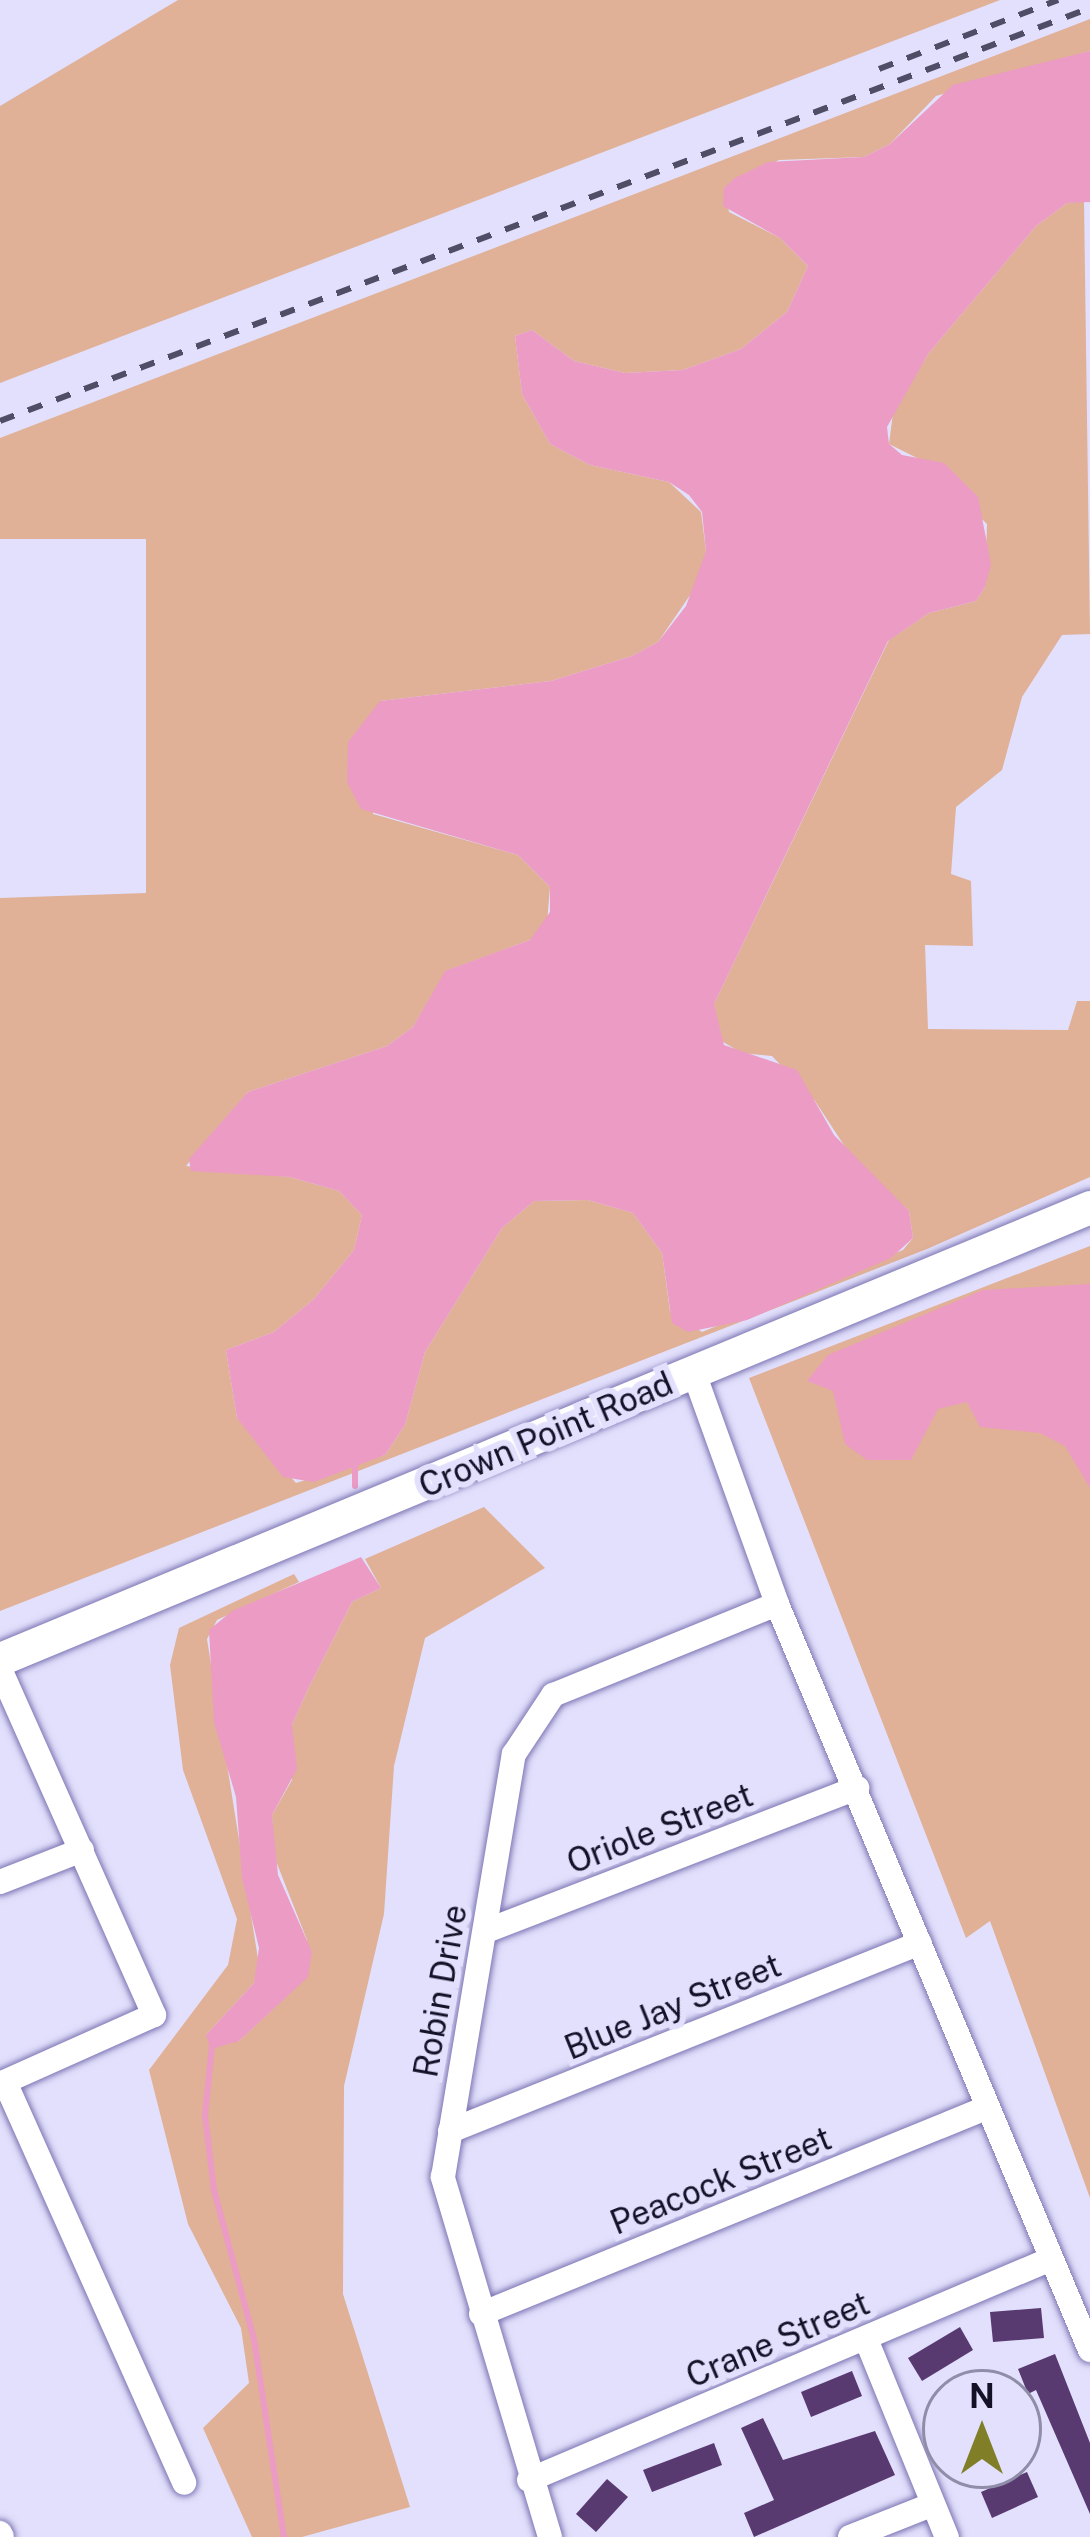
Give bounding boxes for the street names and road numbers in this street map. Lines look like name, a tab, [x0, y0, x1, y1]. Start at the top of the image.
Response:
street label: Crown Point Road	[413, 1364, 679, 1506]
street label: Oriole Street	[561, 1775, 759, 1883]
street label: Robin Drive	[406, 1902, 476, 2080]
street label: Blue Jay Street	[559, 1946, 787, 2068]
street label: Peacock Street	[605, 2119, 837, 2243]
street label: Crane Street	[680, 2284, 876, 2396]

